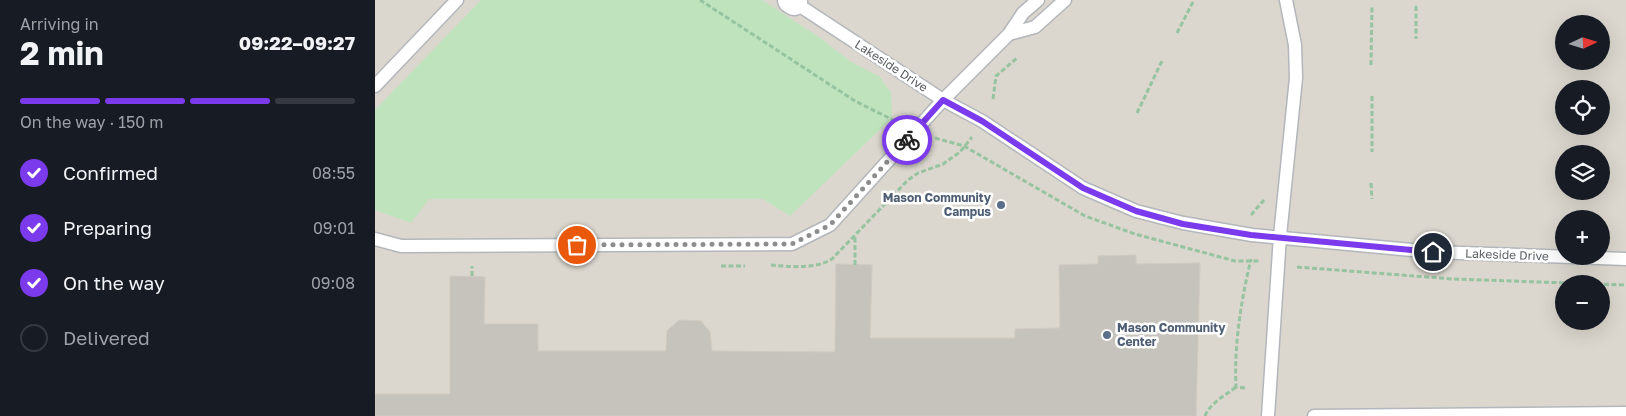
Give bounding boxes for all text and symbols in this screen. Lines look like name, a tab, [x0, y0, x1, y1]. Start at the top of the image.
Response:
text: Arriving in	[20, 14, 99, 34]
north arrow	[1555, 15, 1610, 70]
map controls	[1555, 15, 1610, 330]
text: 09:22–09:27	[239, 31, 355, 54]
text: 2 min	[20, 34, 104, 72]
street label: Lakeside Drive	[852, 36, 931, 95]
button: locate	[1555, 80, 1610, 135]
text: On the way · 150 m	[20, 112, 163, 132]
courier	[882, 115, 932, 165]
icon: bike	[893, 126, 921, 154]
button: layers	[1555, 145, 1610, 200]
icon: check	[20, 159, 48, 187]
text: Confirmed	[63, 161, 158, 184]
text: 08:55	[312, 163, 355, 183]
place label: Mason Community Campus	[883, 190, 992, 219]
marker: Mason Community Campus	[995, 199, 1007, 211]
button: +	[1555, 210, 1610, 265]
icon: check	[20, 214, 48, 242]
text: Preparing	[63, 216, 152, 239]
text: 09:01	[313, 218, 355, 238]
pin	[556, 224, 598, 266]
icon: bag	[563, 231, 591, 259]
pin	[1412, 231, 1454, 273]
icon: home	[1419, 238, 1447, 266]
street label: Lakeside Drive	[1465, 246, 1549, 263]
icon: check	[20, 269, 48, 297]
text: On the way	[63, 271, 165, 294]
text: 09:08	[311, 273, 355, 293]
button: −	[1555, 275, 1610, 330]
place label: Mason Community Center	[1117, 320, 1226, 349]
text: Delivered	[63, 326, 150, 349]
marker: Mason Community Center	[1101, 329, 1113, 341]

